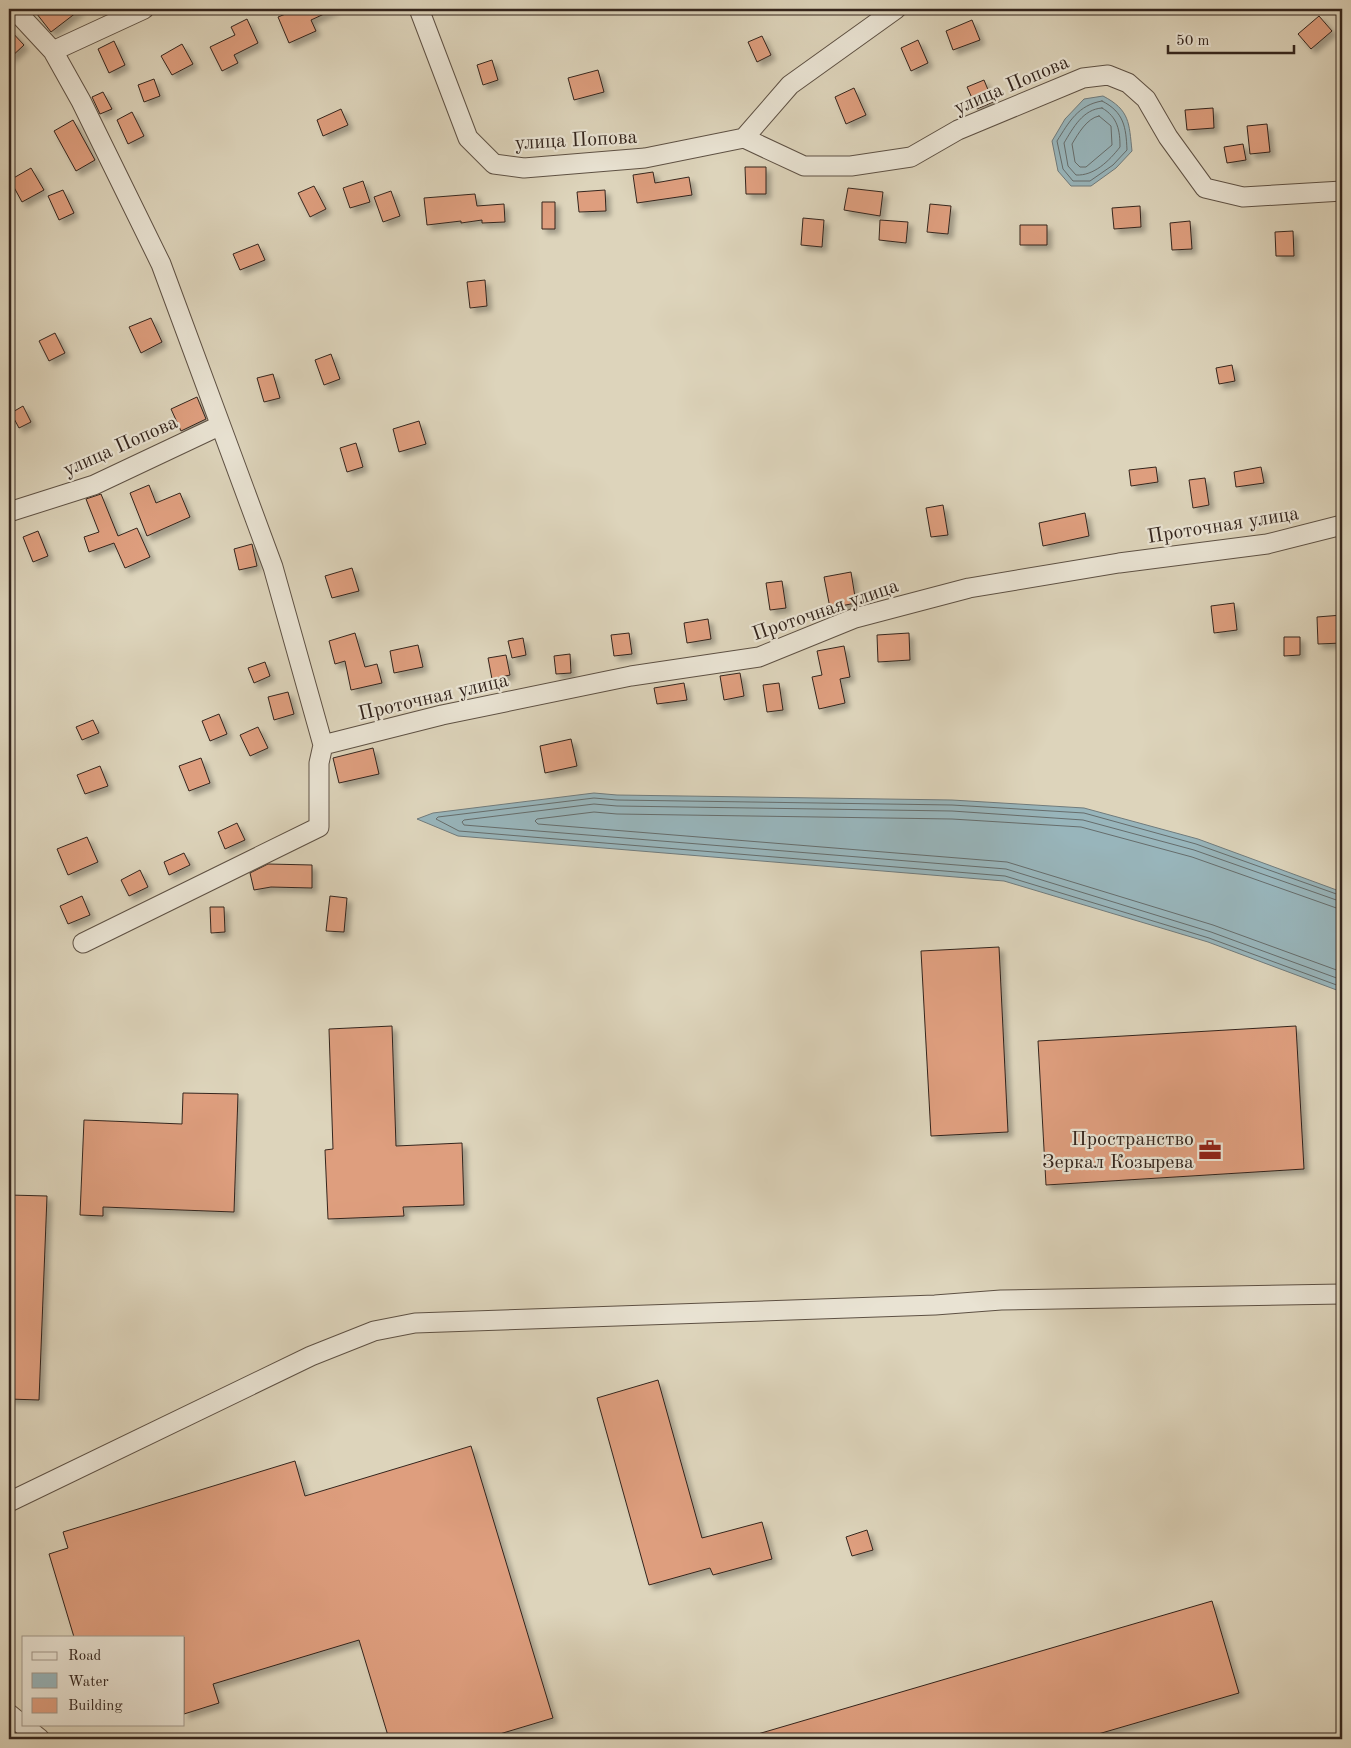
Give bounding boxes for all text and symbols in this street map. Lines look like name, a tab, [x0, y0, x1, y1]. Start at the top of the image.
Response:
scale bar	[1168, 22, 1295, 54]
text: 50 m	[1176, 34, 1210, 49]
street label: улица Попова	[951, 53, 1072, 119]
street label: улица Попова	[514, 128, 638, 154]
street label: улица Попова	[61, 413, 181, 481]
street label: Проточная улица	[1146, 504, 1301, 548]
street label: Проточная улица	[750, 576, 902, 645]
street label: Проточная улица	[356, 671, 511, 725]
place label: Пространство Зеркал Козырева	[1042, 1130, 1194, 1173]
office icon: Пространство Зеркал Козырева	[1197, 1137, 1223, 1163]
legend	[22, 1636, 185, 1726]
text: Road	[68, 1649, 102, 1664]
text: Water	[68, 1675, 109, 1690]
text: Building	[68, 1699, 123, 1714]

